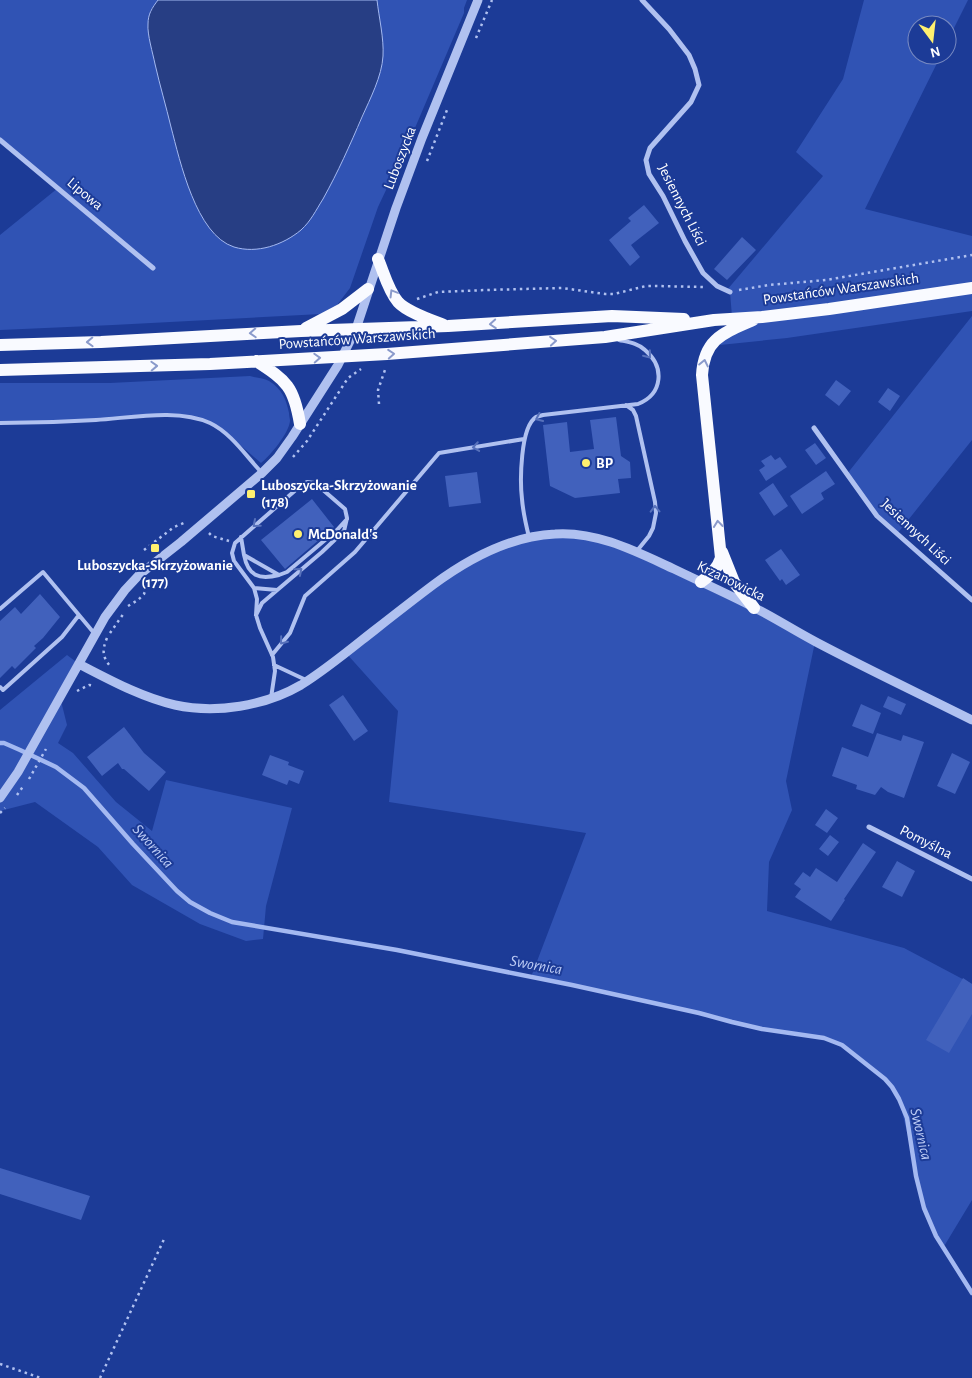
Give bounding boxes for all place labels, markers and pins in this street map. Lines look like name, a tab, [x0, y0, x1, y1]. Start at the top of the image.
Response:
place label: BP	[596, 456, 614, 471]
marker: BP	[580, 457, 592, 469]
place label: Luboszycka-Skrzyżowanie (178)	[261, 478, 417, 510]
marker: Luboszycka-Skrzyżowanie (178)	[245, 488, 257, 500]
place label: McDonald's	[308, 527, 378, 542]
marker: McDonald's	[292, 528, 304, 540]
marker: Luboszycka-Skrzyżowanie (177)	[149, 542, 161, 554]
place label: Luboszycka-Skrzyżowanie (177)	[77, 558, 233, 590]

